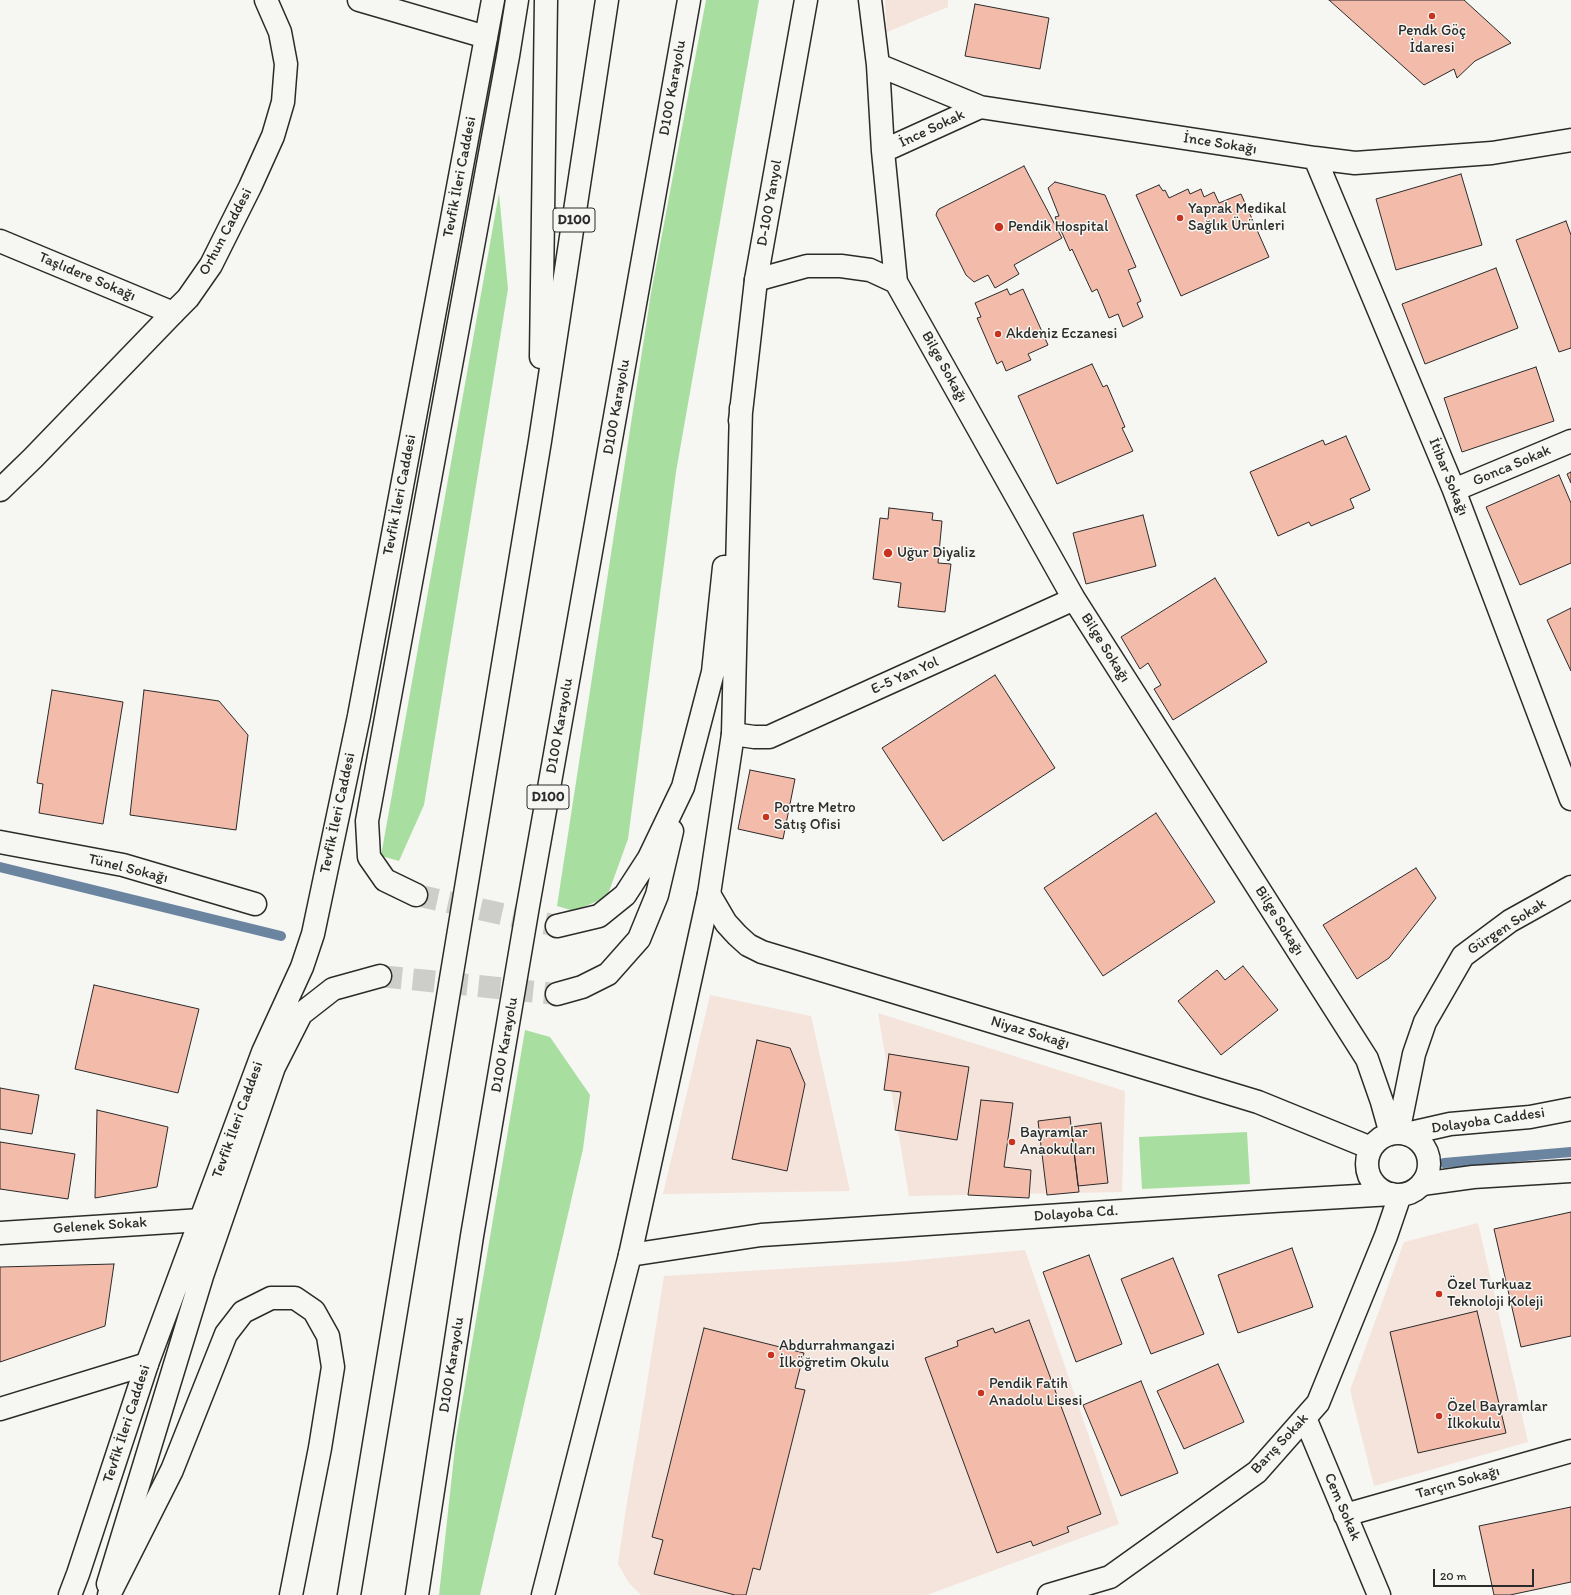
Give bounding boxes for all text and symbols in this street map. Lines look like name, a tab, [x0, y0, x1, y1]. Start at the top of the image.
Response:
marker: Pendk Göç İdaresi	[1427, 11, 1437, 21]
place label: Pendk Göç İdaresi	[1398, 22, 1466, 57]
street label: D100 Karayolu	[656, 39, 690, 137]
street label: İnce Sokak	[896, 106, 968, 152]
street label: Tevfik İleri Caddesi	[439, 115, 481, 239]
street label: İnce Sokağı	[1182, 129, 1258, 159]
street label: D-100 Yanyol	[754, 158, 786, 248]
street label: Orhun Caddesi	[195, 185, 257, 279]
place label: Yaprak Medikal Sağlık Ürünleri	[1188, 200, 1286, 235]
road number: D100	[553, 208, 595, 232]
marker: Yaprak Medikal Sağlık Ürünleri	[1175, 213, 1185, 223]
place label: Pendik Hospital	[1008, 218, 1108, 236]
marker: Pendik Hospital	[993, 221, 1005, 233]
street label: Taşlıdere Sokağı	[36, 248, 138, 306]
place label: Akdeniz Eczanesi	[1006, 325, 1117, 343]
street label: Bilge Sokağı	[917, 328, 971, 406]
marker: Akdeniz Eczanesi	[993, 329, 1003, 339]
street label: D100 Karayolu	[600, 358, 634, 456]
street label: Tevfik İleri Caddesi	[379, 433, 421, 557]
street label: İtibar Sokağı	[1424, 435, 1472, 519]
street label: Gonca Sokak	[1470, 442, 1554, 490]
place label: Uğur Diyaliz	[897, 544, 975, 562]
marker: Uğur Diyaliz	[882, 547, 894, 559]
street label: Bilge Sokağı	[1077, 610, 1133, 686]
street label: E-5 Yan Yol	[868, 653, 942, 699]
street label: D100 Karayolu	[543, 677, 577, 775]
street label: Tevfik İleri Caddesi	[316, 751, 360, 875]
road number: D100	[527, 785, 569, 809]
place label: Portre Metro Satış Ofisi	[774, 799, 856, 834]
marker: Portre Metro Satış Ofisi	[761, 812, 771, 822]
street label: Tünel Sokağı	[86, 850, 170, 888]
street label: Bilge Sokağı	[1251, 883, 1307, 959]
street label: Gürgen Sokak	[1464, 895, 1550, 959]
street label: D100 Karayolu	[488, 996, 522, 1094]
street label: Niyaz Sokağı	[988, 1012, 1072, 1054]
street label: Tevfik İleri Caddesi	[209, 1059, 267, 1181]
street label: Dolayoba Caddesi	[1430, 1104, 1546, 1138]
place label: Bayramlar Anaokulları	[1020, 1124, 1095, 1159]
marker: Bayramlar Anaokulları	[1007, 1137, 1017, 1147]
street label: Dolayoba Cd.	[1033, 1202, 1119, 1226]
street label: Gelenek Sokak	[52, 1214, 148, 1238]
place label: Özel Turkuaz Teknoloji Koleji	[1447, 1276, 1543, 1311]
marker: Özel Turkuaz Teknoloji Koleji	[1434, 1289, 1444, 1299]
street label: D100 Karayolu	[436, 1316, 468, 1414]
place label: Abdurrahmangazi İlköğretim Okulu	[779, 1337, 895, 1372]
marker: Abdurrahmangazi İlköğretim Okulu	[766, 1350, 776, 1360]
street label: Tevfik İleri Caddesi	[99, 1363, 155, 1485]
place label: Pendik Fatih Anadolu Lisesi	[989, 1375, 1082, 1410]
marker: Pendik Fatih Anadolu Lisesi	[976, 1388, 986, 1398]
place label: Özel Bayramlar İlkokulu	[1447, 1398, 1547, 1433]
street label: Barış Sokak	[1247, 1410, 1313, 1478]
marker: Özel Bayramlar İlkokulu	[1434, 1411, 1444, 1421]
street label: Tarçın Sokağı	[1414, 1462, 1502, 1504]
street label: Cem Sokak	[1320, 1470, 1364, 1544]
scale bar	[1435, 1561, 1536, 1587]
text: 20 m	[1440, 1569, 1467, 1583]

